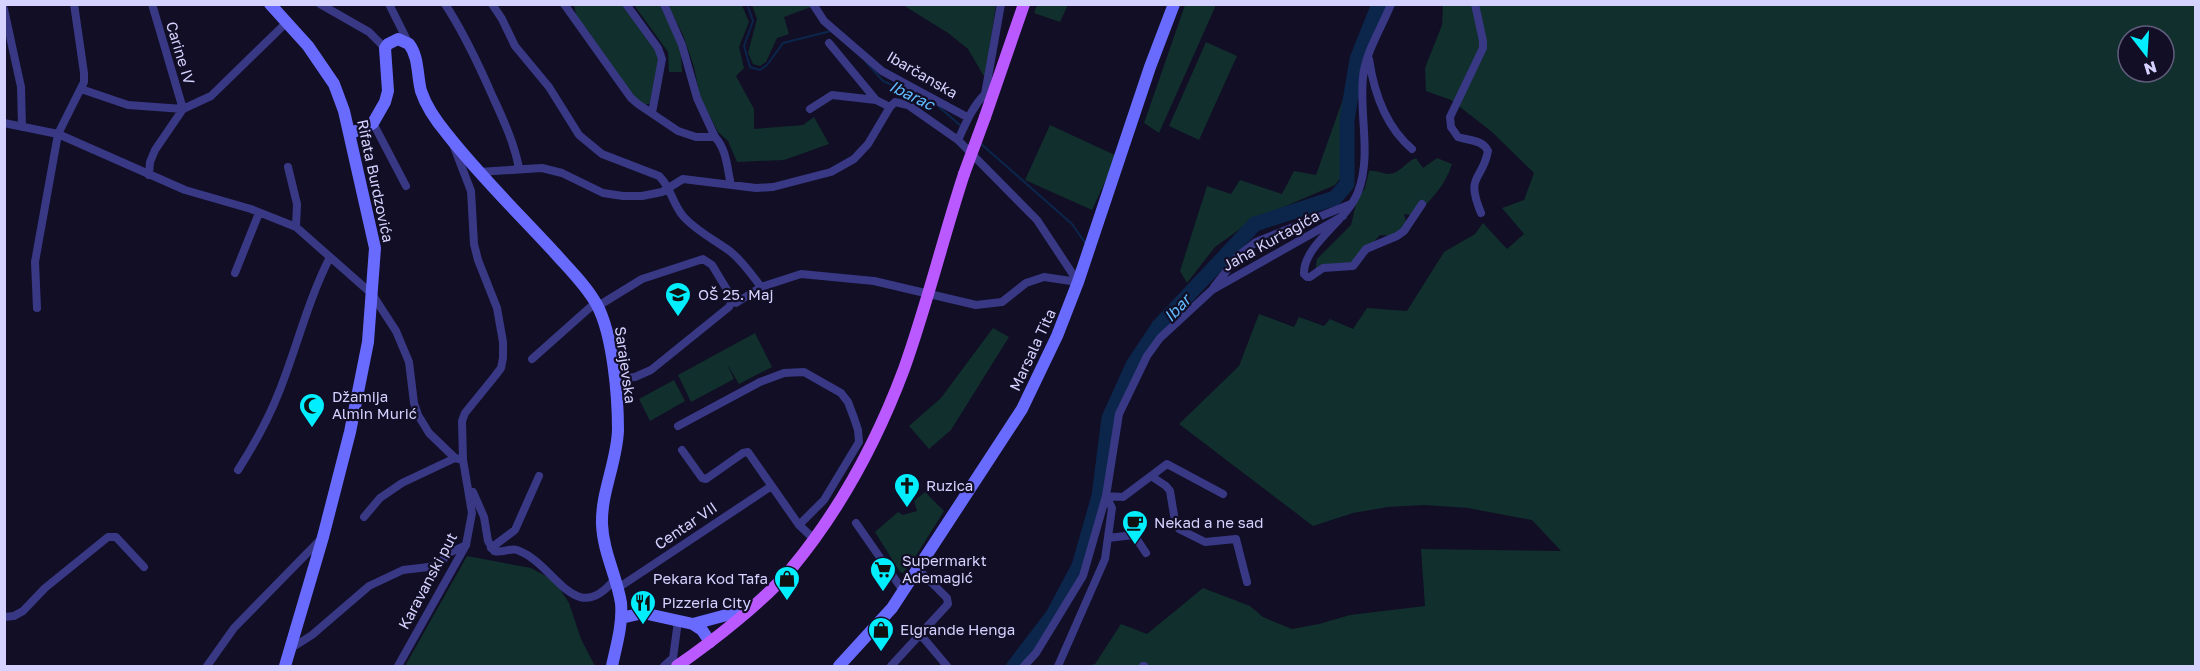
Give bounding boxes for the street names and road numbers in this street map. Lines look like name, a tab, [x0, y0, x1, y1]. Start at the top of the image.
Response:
street label: Carine IV	[163, 19, 199, 86]
street label: Ibarčanska	[884, 47, 961, 102]
street label: Rifata Burdzovića	[354, 118, 398, 244]
street label: Jaha Kurtagića	[1219, 206, 1322, 274]
street label: Marsala Tita	[1005, 306, 1059, 393]
street label: Sarajevska	[612, 325, 640, 405]
street label: Centar VII	[651, 498, 720, 553]
street label: Karavanski put	[394, 529, 460, 632]

